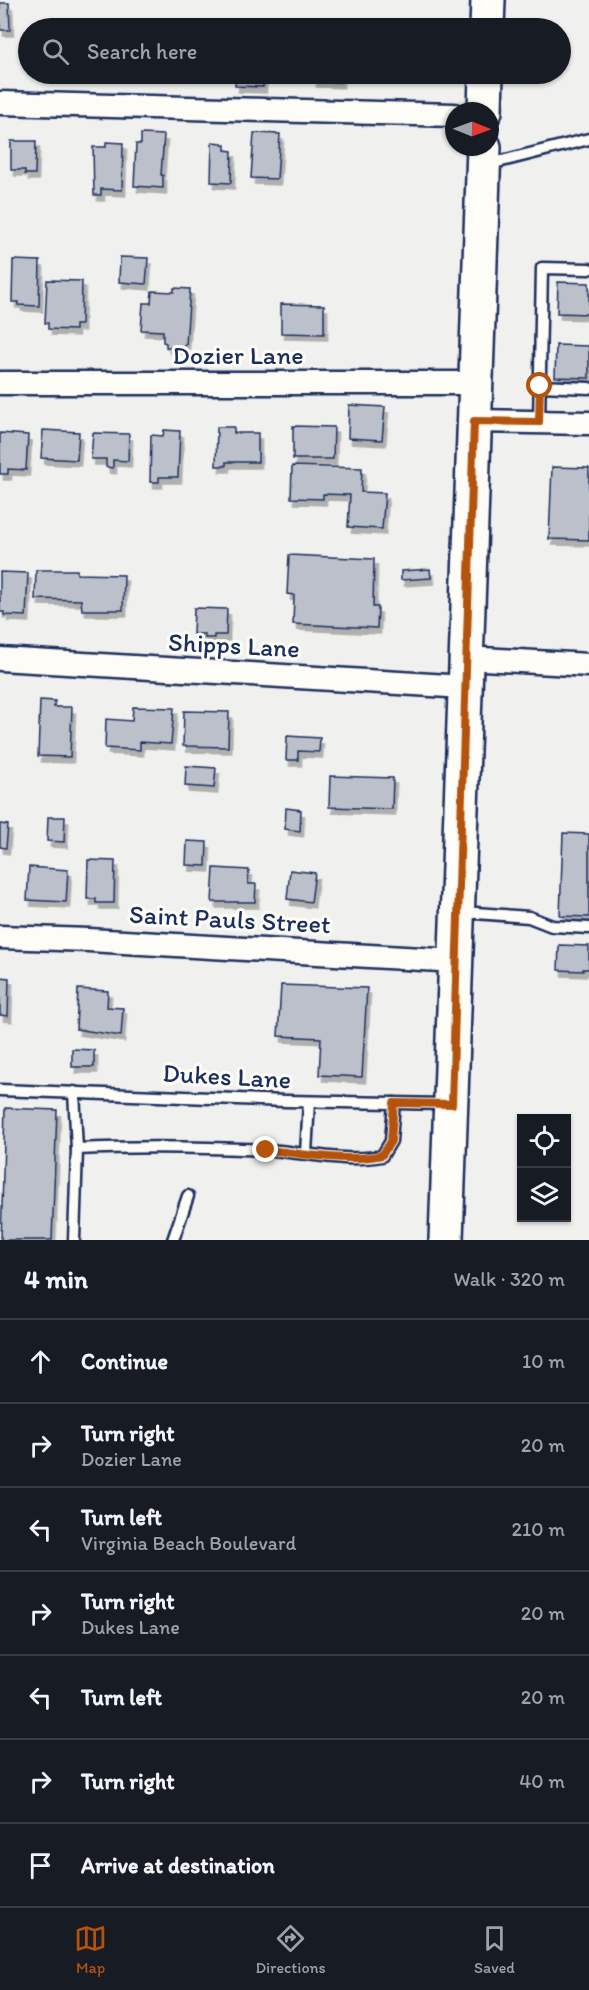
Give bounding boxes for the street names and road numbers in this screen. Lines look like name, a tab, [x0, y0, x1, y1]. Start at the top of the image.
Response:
street label: Dozier Lane	[173, 339, 303, 371]
street label: Shipps Lane	[167, 626, 301, 664]
street label: Saint Pauls Street	[128, 898, 332, 940]
street label: Dukes Lane	[162, 1057, 292, 1095]

